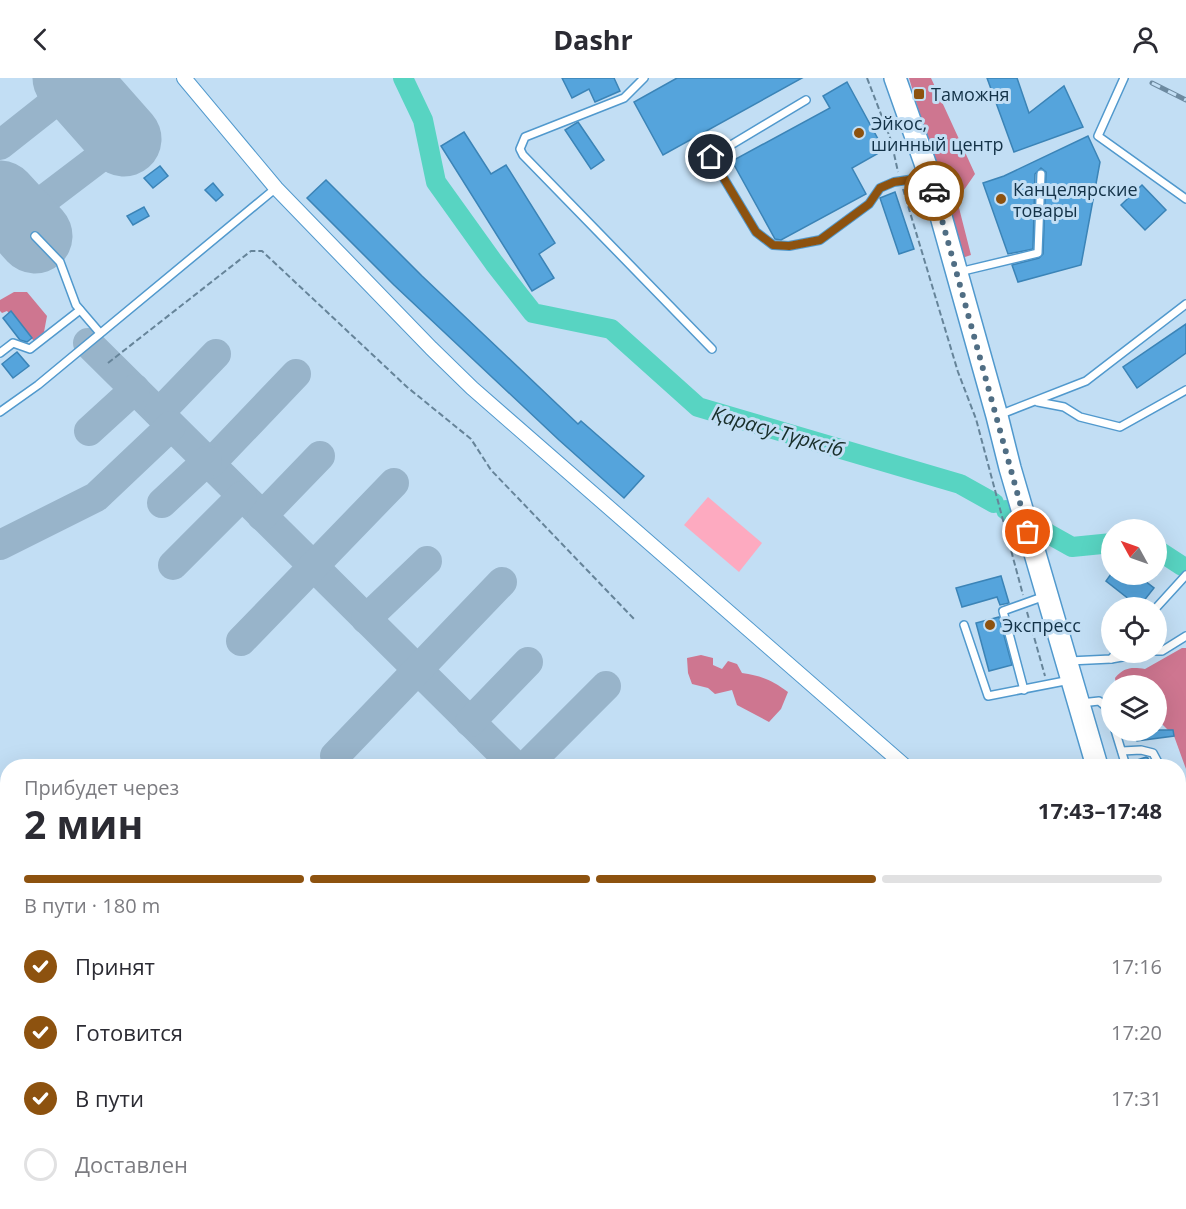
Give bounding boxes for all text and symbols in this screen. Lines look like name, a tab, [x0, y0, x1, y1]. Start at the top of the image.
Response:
text: Dashr	[553, 21, 633, 58]
icon: back	[24, 23, 57, 56]
icon: person	[1129, 23, 1162, 56]
place label: Таможня	[931, 82, 1010, 106]
marker: Таможня	[912, 87, 926, 101]
place label: Эйкос, шинный центр	[871, 111, 1003, 156]
marker: Эйкос, шинный центр	[852, 126, 866, 140]
pin	[685, 131, 736, 182]
icon: home	[694, 140, 727, 173]
courier	[904, 161, 964, 221]
icon: car	[918, 175, 951, 208]
place label: Канцелярские товары	[1013, 177, 1138, 222]
marker: Канцелярские товары	[994, 192, 1008, 206]
water label: Қарасу-Түрксіб	[709, 399, 848, 463]
pin	[1002, 506, 1053, 557]
icon: bag	[1011, 515, 1044, 548]
north arrow	[1101, 519, 1167, 585]
map controls	[1101, 519, 1167, 741]
button: locate	[1101, 597, 1167, 663]
place label: Экспресс	[1002, 613, 1081, 637]
marker: Экспресс	[983, 618, 997, 632]
button: layers	[1101, 675, 1167, 741]
text: Прибудет через	[24, 774, 179, 801]
text: 17:43–17:48	[1038, 795, 1162, 825]
text: 2 мин	[24, 797, 143, 850]
text: В пути · 180 m	[24, 892, 160, 919]
icon: check	[24, 950, 57, 983]
text: Принят	[75, 951, 155, 981]
text: 17:16	[1111, 953, 1162, 980]
icon: check	[24, 1016, 57, 1049]
text: Готовится	[75, 1017, 183, 1047]
text: 17:20	[1111, 1019, 1162, 1046]
icon: check	[24, 1082, 57, 1115]
text: В пути	[75, 1083, 144, 1113]
text: 17:31	[1111, 1085, 1162, 1112]
text: Доставлен	[75, 1149, 188, 1179]

